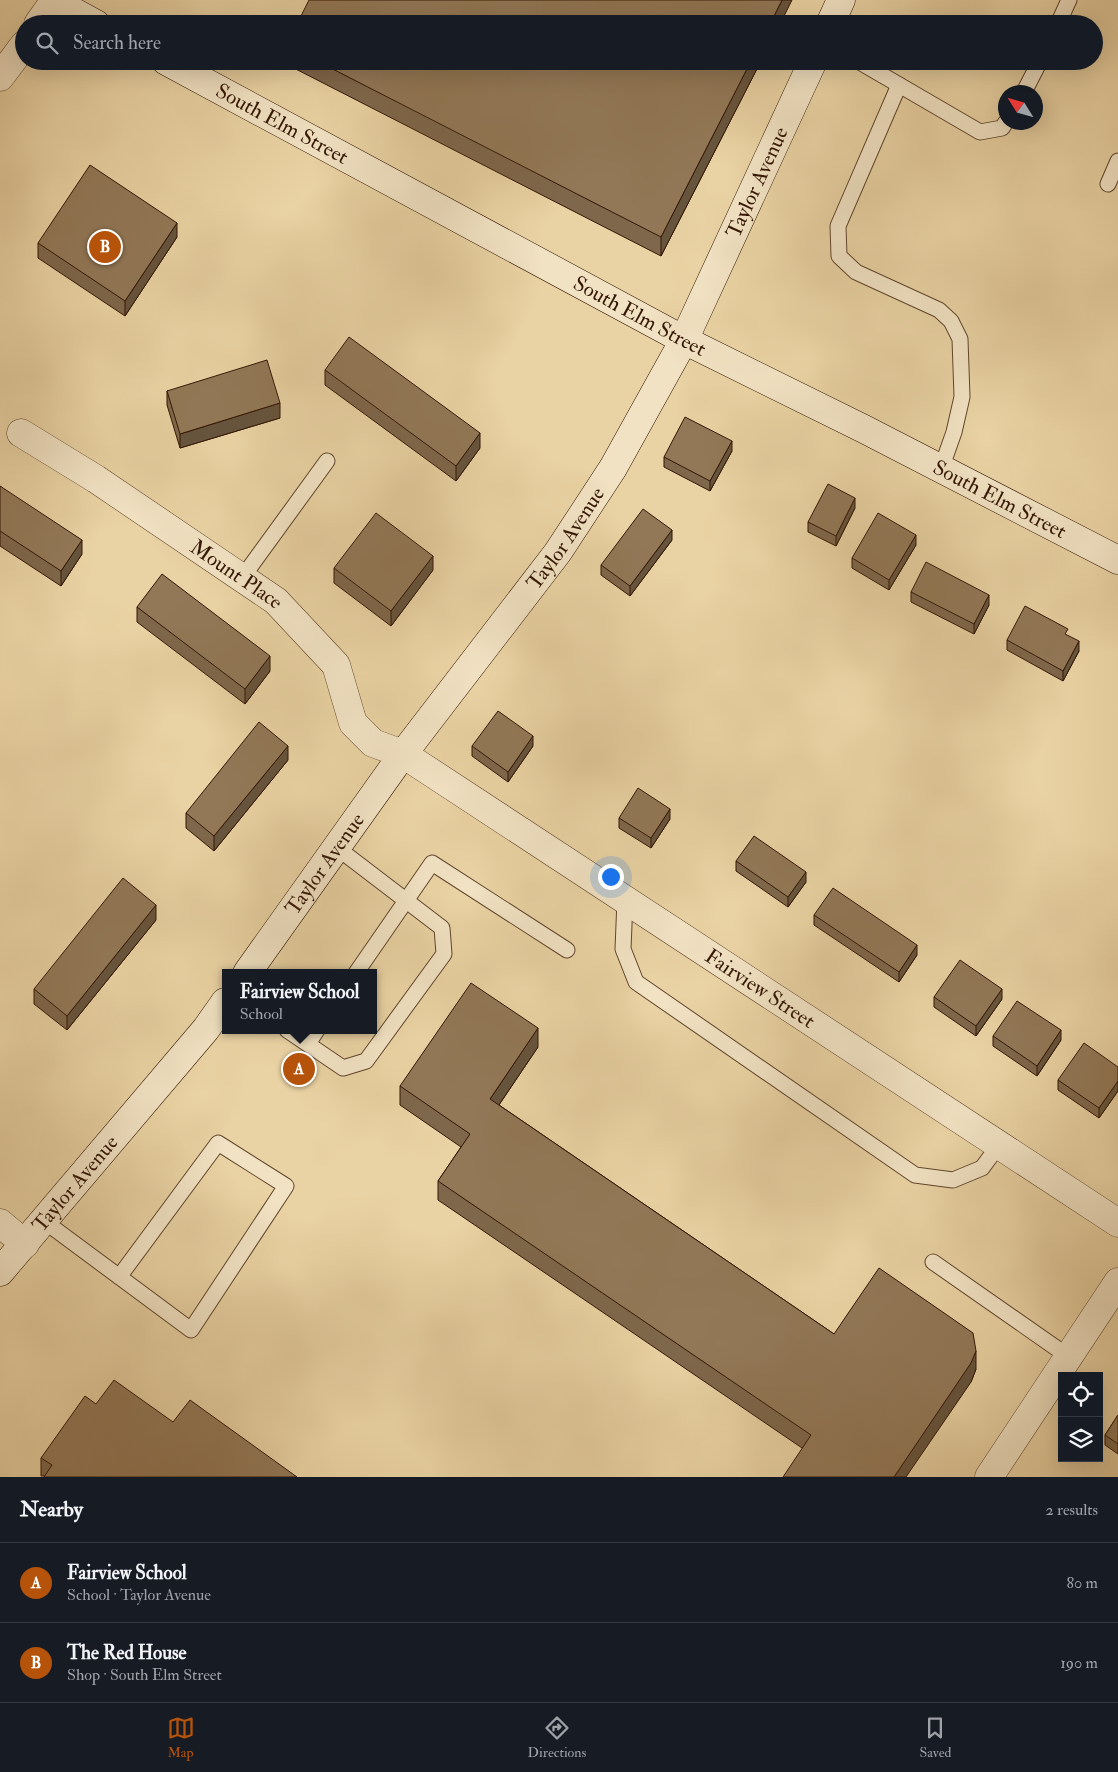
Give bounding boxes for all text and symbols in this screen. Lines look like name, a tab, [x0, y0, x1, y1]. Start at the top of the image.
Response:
search box	[15, 15, 1103, 70]
icon: search	[33, 29, 61, 57]
text: Search here	[73, 31, 161, 55]
street label: South Elm Street	[211, 77, 353, 171]
north arrow	[998, 85, 1043, 130]
street label: Taylor Avenue	[720, 123, 795, 242]
pin: B	[89, 228, 121, 266]
street label: South Elm Street	[568, 270, 711, 363]
street label: South Elm Street	[928, 454, 1071, 545]
street label: Taylor Avenue	[521, 482, 611, 596]
street label: Mount Place	[185, 534, 290, 615]
street label: Taylor Avenue	[280, 808, 371, 921]
your location	[598, 864, 624, 890]
street label: Fairview Street	[700, 943, 820, 1035]
popup	[222, 969, 377, 1034]
text: Fairview School	[240, 980, 359, 1004]
text: School	[240, 1004, 283, 1024]
pin: A	[283, 1050, 315, 1088]
street label: Taylor Avenue	[27, 1129, 124, 1238]
map controls	[1058, 1372, 1103, 1462]
button: locate	[1058, 1372, 1103, 1417]
button: layers	[1058, 1417, 1103, 1462]
text: Nearby	[20, 1496, 83, 1523]
text: 2 results	[1045, 1500, 1098, 1520]
text: Fairview School	[67, 1561, 187, 1585]
text: A	[31, 1573, 41, 1593]
text: 80 m	[1067, 1573, 1098, 1593]
text: School · Taylor Avenue	[67, 1585, 211, 1605]
text: The Red House	[67, 1641, 187, 1665]
text: B	[31, 1653, 41, 1673]
text: 190 m	[1060, 1653, 1098, 1673]
text: Shop · South Elm Street	[67, 1665, 222, 1685]
tab: Map	[167, 1714, 195, 1761]
tab: Directions	[528, 1714, 586, 1761]
tab: Saved	[919, 1714, 951, 1761]

